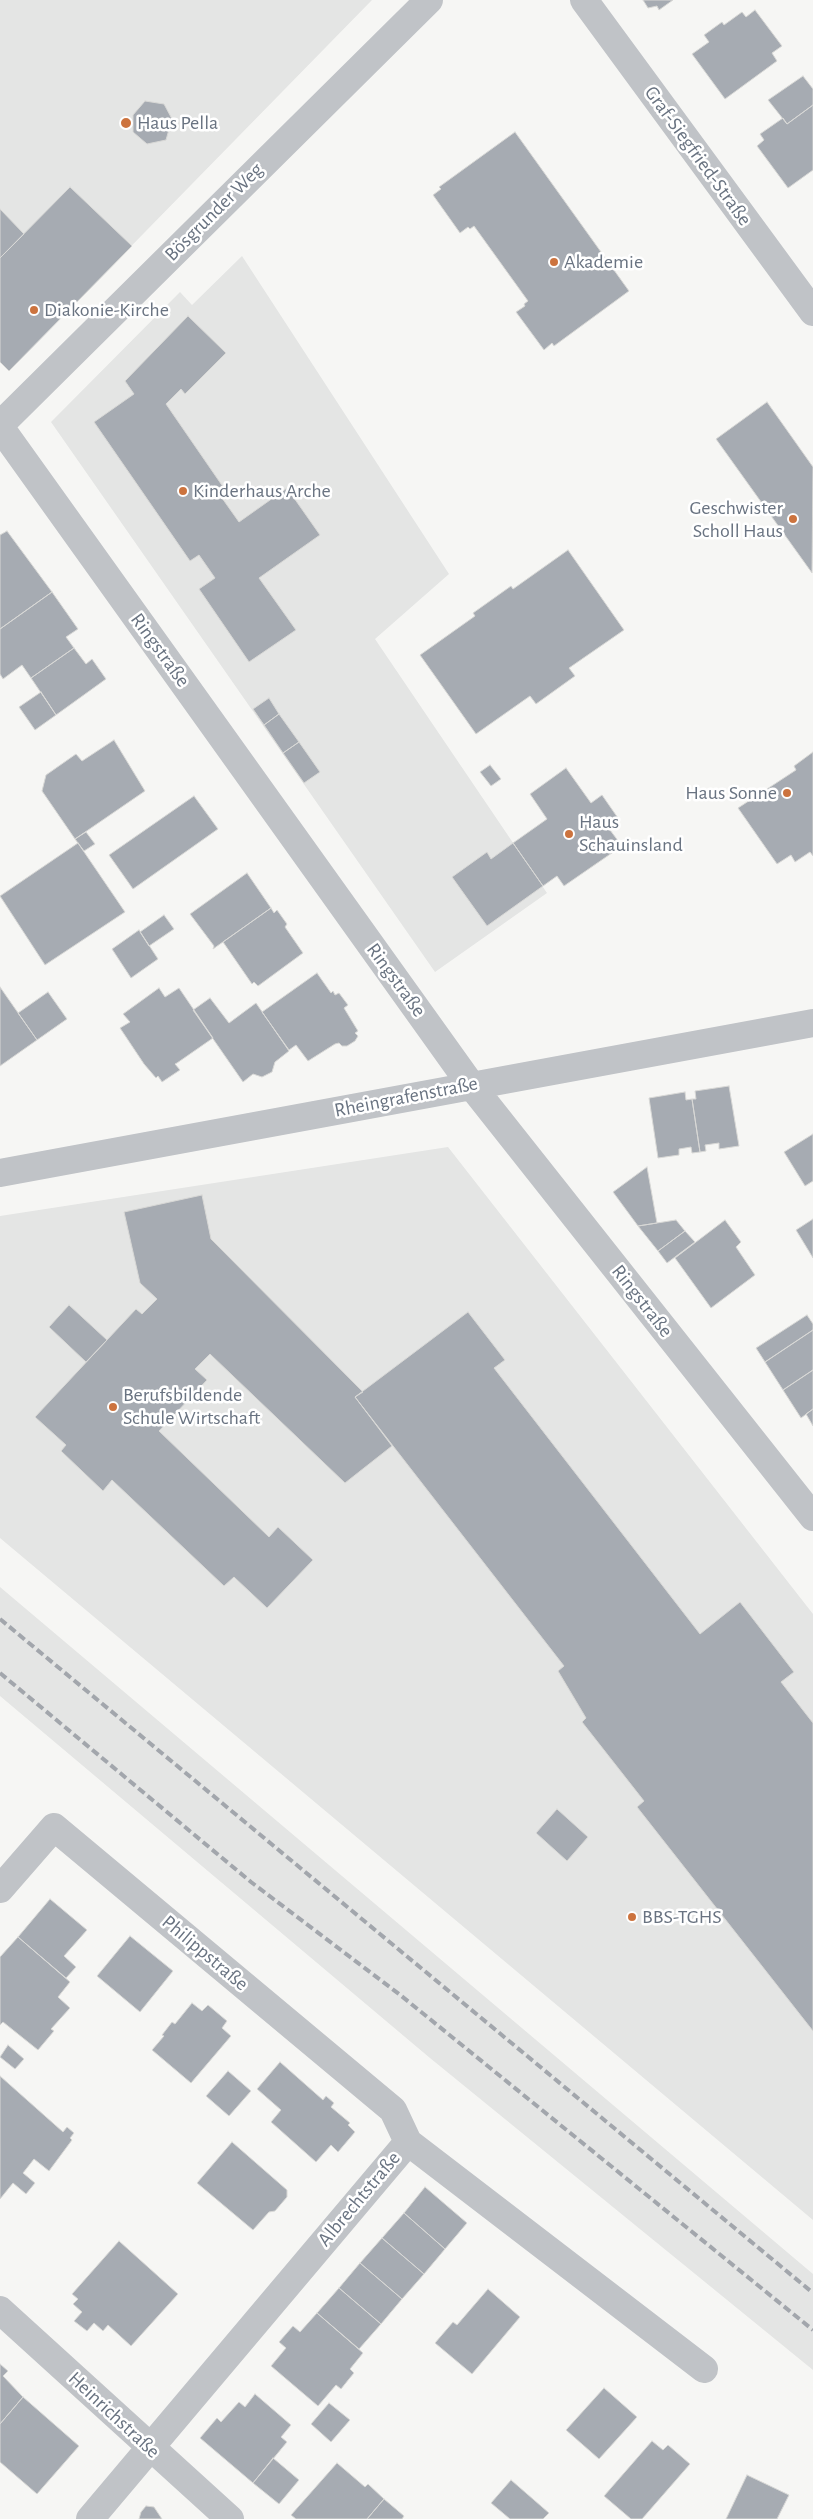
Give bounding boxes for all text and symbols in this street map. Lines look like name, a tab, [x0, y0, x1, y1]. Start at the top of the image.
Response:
street label: Graf-Siegfried-Straße	[639, 81, 757, 231]
place label: Haus Pella	[137, 111, 218, 135]
marker: Haus Pella	[119, 116, 133, 130]
street label: Bösgrunder Weg	[160, 158, 268, 266]
place label: Akademie	[564, 250, 643, 274]
marker: Akademie	[548, 256, 560, 268]
place label: Diakonie-Kirche	[44, 298, 169, 322]
marker: Diakonie-Kirche	[28, 304, 40, 316]
place label: Kinderhaus Arche	[193, 479, 331, 503]
marker: Kinderhaus Arche	[177, 485, 189, 497]
place label: Geschwister Scholl Haus	[690, 496, 783, 543]
marker: Geschwister Scholl Haus	[787, 513, 799, 525]
street label: Ringstraße	[125, 608, 195, 692]
place label: Haus Sonne	[685, 781, 777, 805]
marker: Haus Sonne	[781, 787, 793, 799]
place label: Haus Schauinsland	[579, 810, 683, 857]
marker: Haus Schauinsland	[563, 828, 575, 840]
street label: Ringstraße	[361, 938, 431, 1022]
street label: Rheingrafenstraße	[332, 1071, 480, 1123]
street label: Ringstraße	[606, 1260, 678, 1342]
place label: Berufsbildende Schule Wirtschaft	[123, 1383, 260, 1430]
marker: Berufsbildende Schule Wirtschaft	[107, 1401, 119, 1413]
place label: BBS-TGHS	[642, 1905, 722, 1929]
street label: Philippstraße	[157, 1910, 253, 1996]
marker: BBS-TGHS	[626, 1911, 638, 1923]
street label: Albrechtstraße	[312, 2147, 406, 2251]
street label: Heinrichstraße	[63, 2367, 165, 2463]

